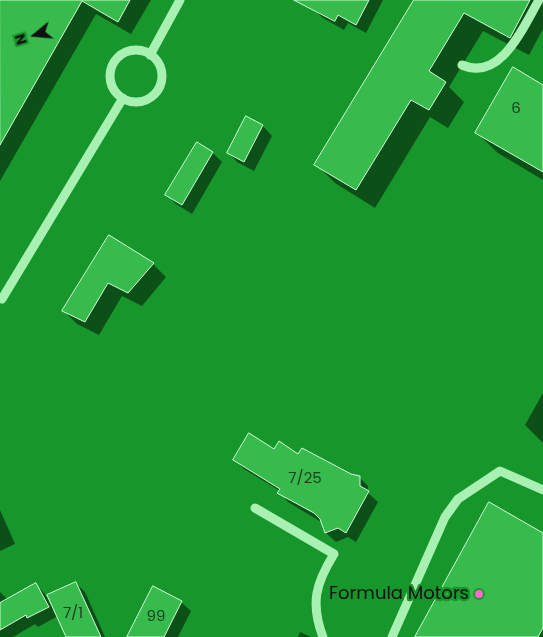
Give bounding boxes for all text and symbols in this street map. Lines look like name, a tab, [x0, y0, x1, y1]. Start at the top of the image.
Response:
north arrow	[10, 10, 60, 60]
text: N	[10, 31, 32, 47]
house number: 6	[511, 100, 521, 118]
house number: 7/25	[288, 470, 322, 488]
place label: Formula Motors	[329, 583, 469, 605]
marker: Formula Motors	[473, 588, 485, 600]
house number: 7/1	[63, 605, 83, 623]
house number: 99	[147, 608, 165, 626]

